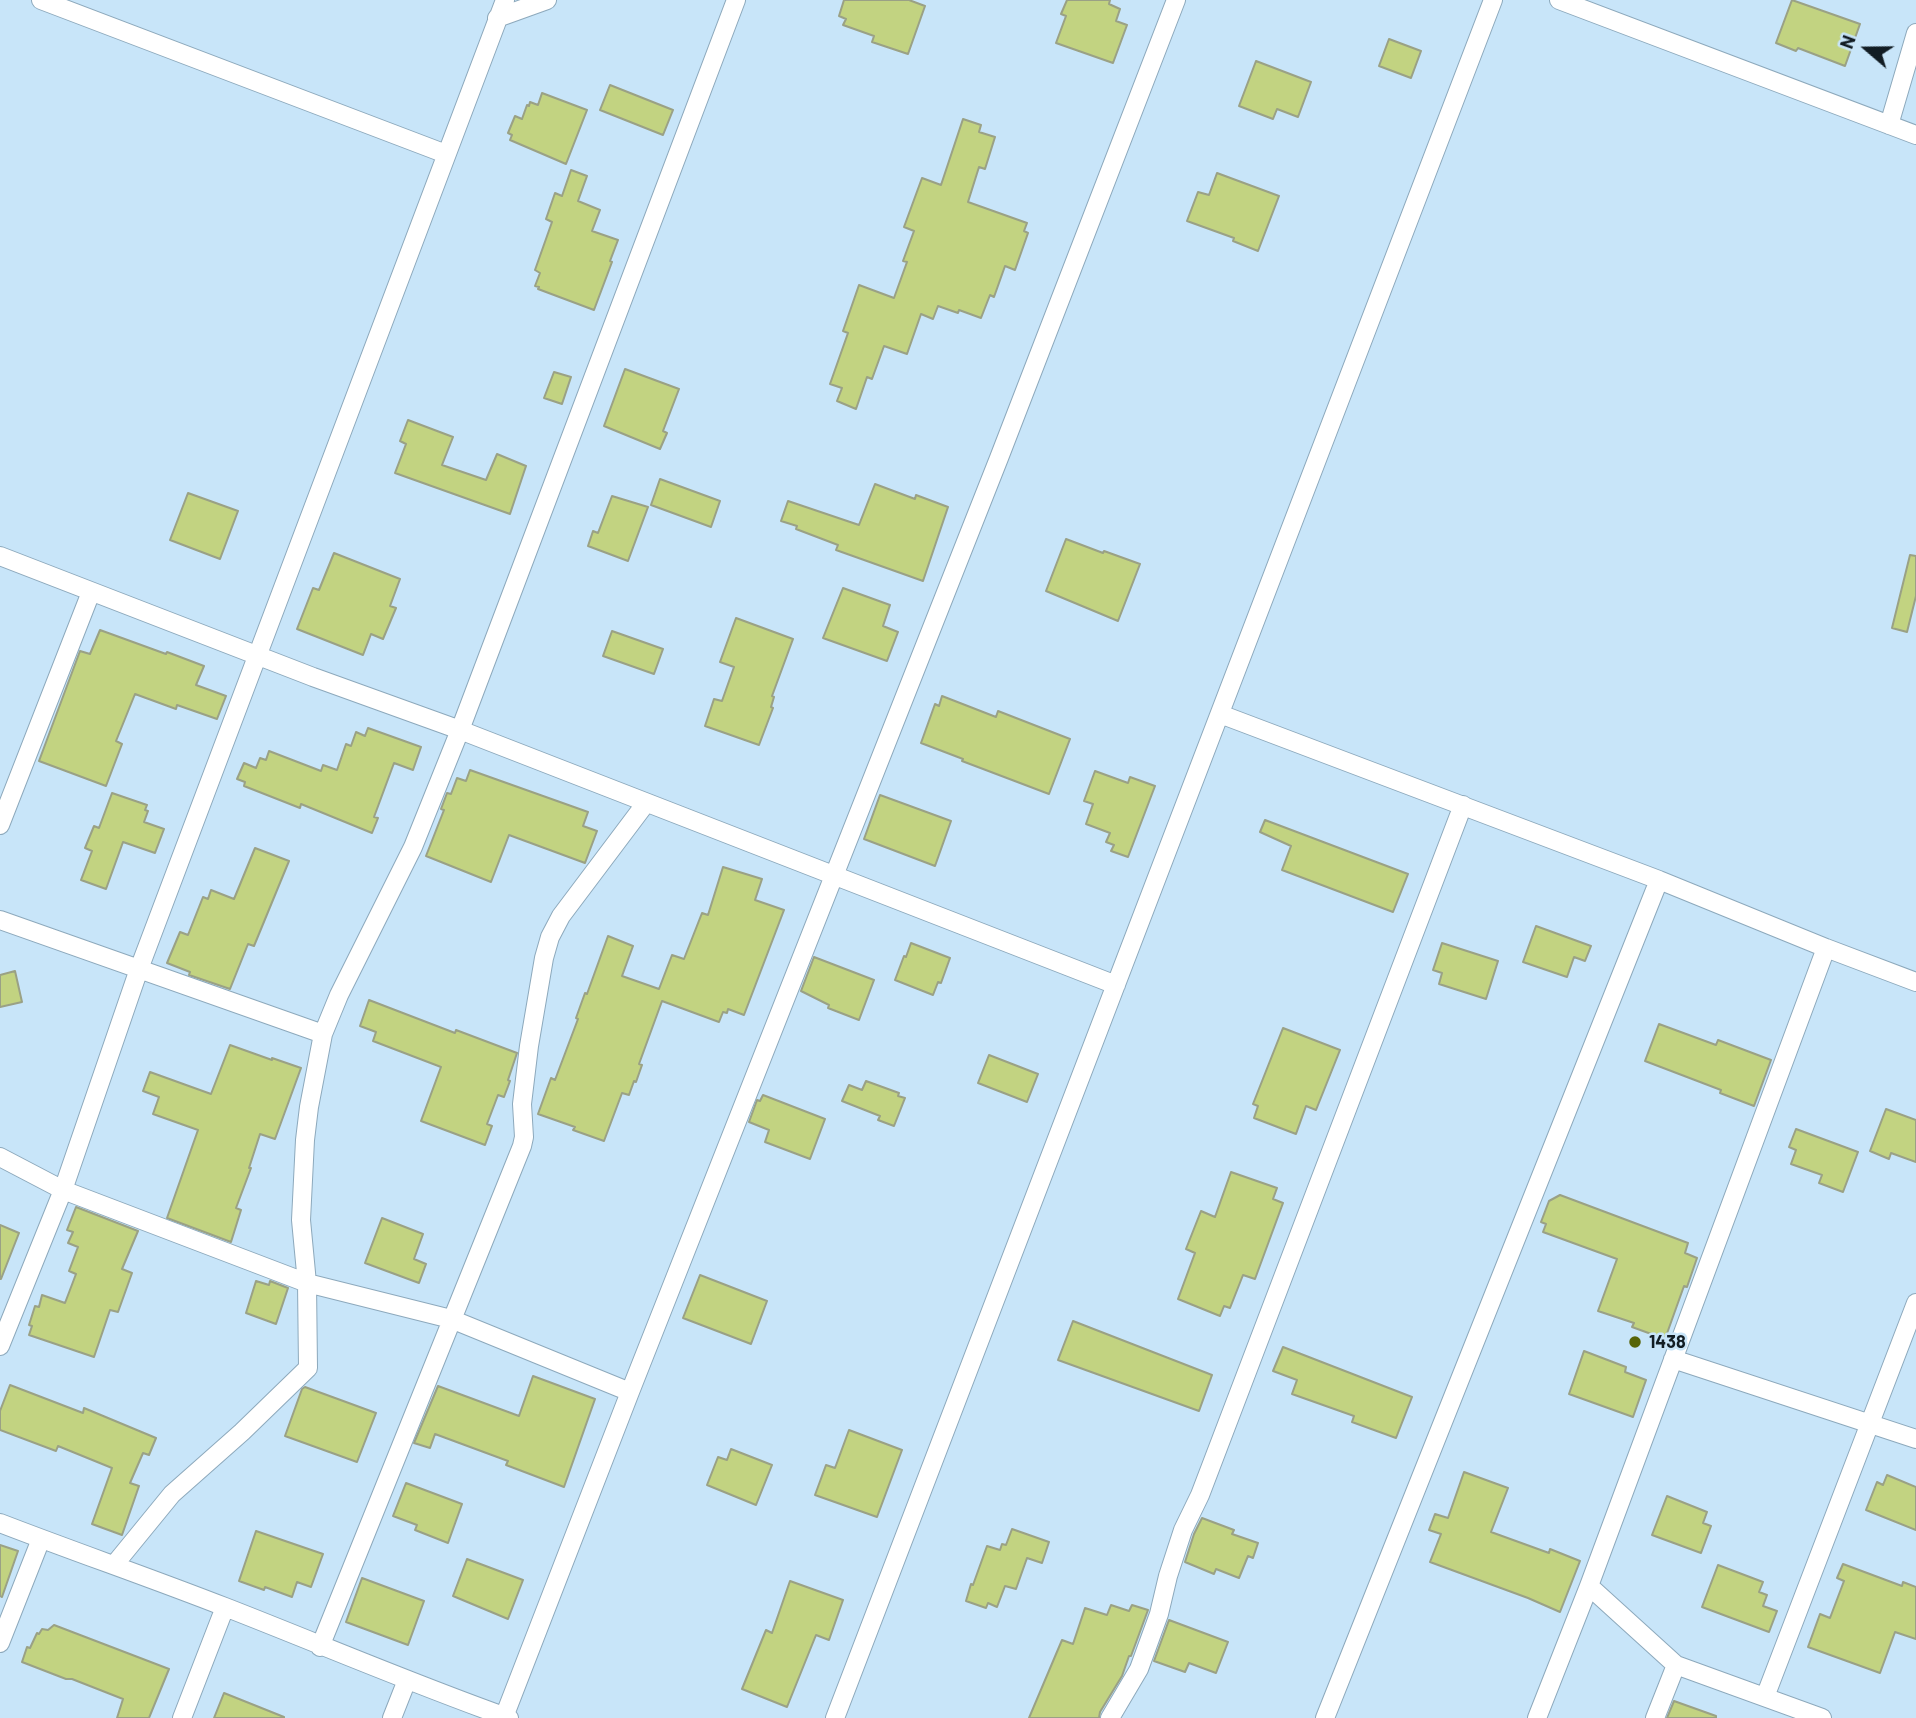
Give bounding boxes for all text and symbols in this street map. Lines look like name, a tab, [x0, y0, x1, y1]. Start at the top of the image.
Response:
north arrow	[1832, 14, 1902, 84]
text: N	[1834, 32, 1860, 52]
place label: 1438	[1649, 1331, 1686, 1353]
marker: 1438	[1627, 1334, 1643, 1350]

